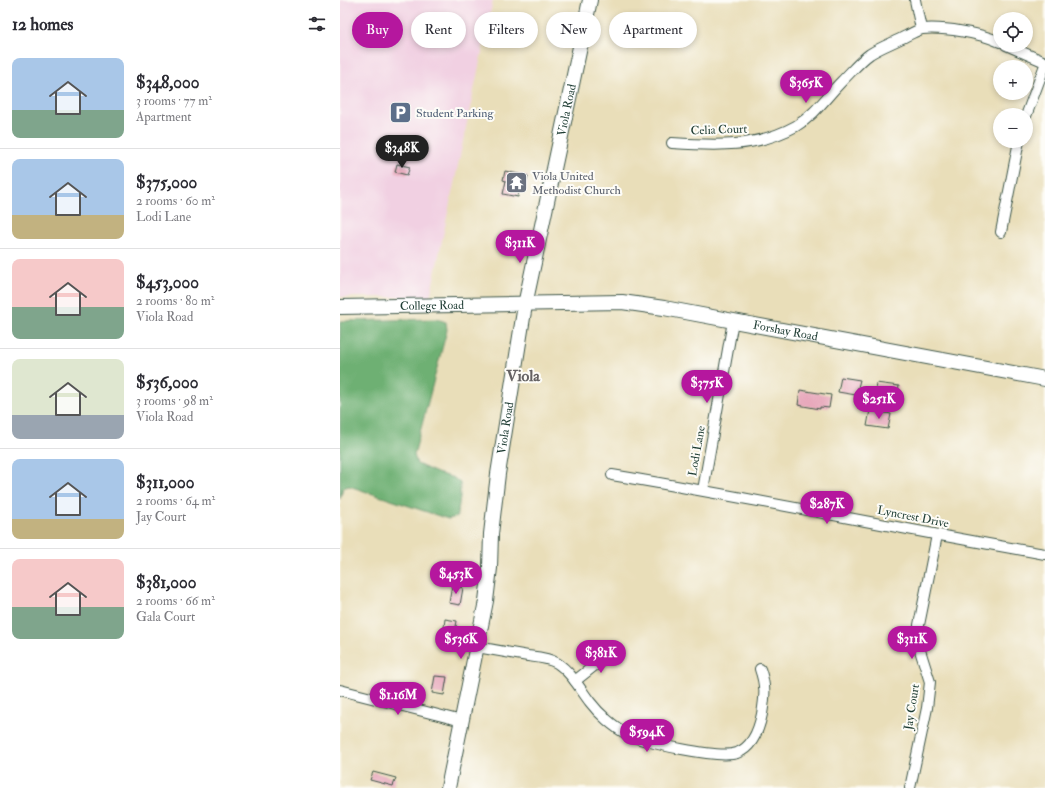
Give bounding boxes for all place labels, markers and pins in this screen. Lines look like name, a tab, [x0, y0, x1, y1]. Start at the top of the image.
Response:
pin: $365K	[778, 70, 834, 104]
parking icon: Student Parking	[388, 100, 414, 126]
place label: Student Parking	[416, 106, 494, 121]
pin: $348K	[374, 135, 430, 169]
place label: Viola United Methodist Church	[532, 169, 621, 198]
temple icon: Viola United Methodist Church	[503, 170, 529, 196]
pin: $311K	[492, 230, 548, 264]
pin: $375K	[679, 370, 735, 404]
pin: $251K	[851, 386, 907, 420]
pin: $287K	[799, 491, 855, 525]
pin: $453K	[428, 561, 484, 595]
pin: $536K	[433, 626, 489, 660]
pin: $311K	[884, 626, 940, 660]
pin: $381K	[573, 640, 629, 674]
pin: $1.16M	[365, 682, 431, 716]
pin: $594K	[619, 719, 675, 753]

